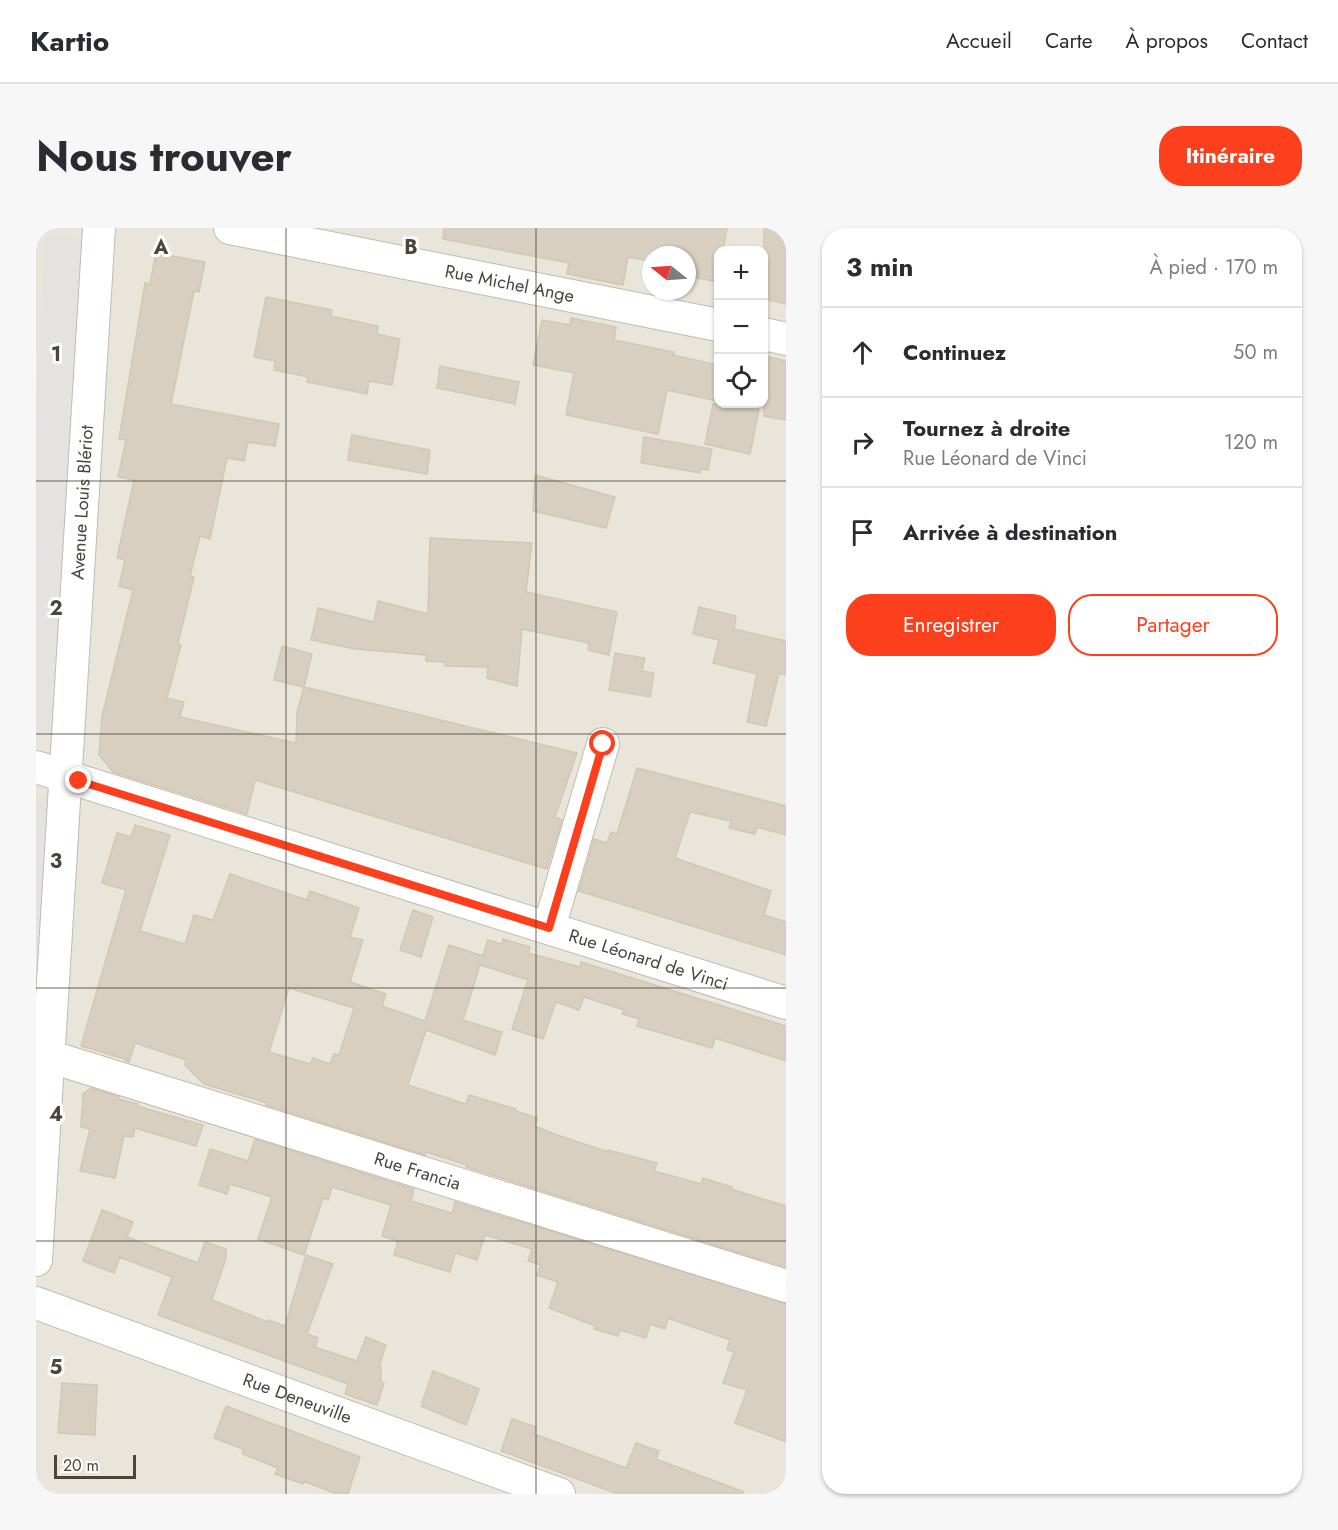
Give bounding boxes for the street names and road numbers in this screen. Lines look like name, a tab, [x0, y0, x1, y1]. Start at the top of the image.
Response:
street label: Rue Michel Ange	[443, 258, 576, 309]
street label: Avenue Louis Blériot	[65, 424, 100, 580]
street label: Rue Léonard de Vinci	[565, 922, 731, 997]
street label: Rue Francia	[371, 1145, 464, 1197]
street label: Rue Deneuville	[239, 1367, 355, 1430]

